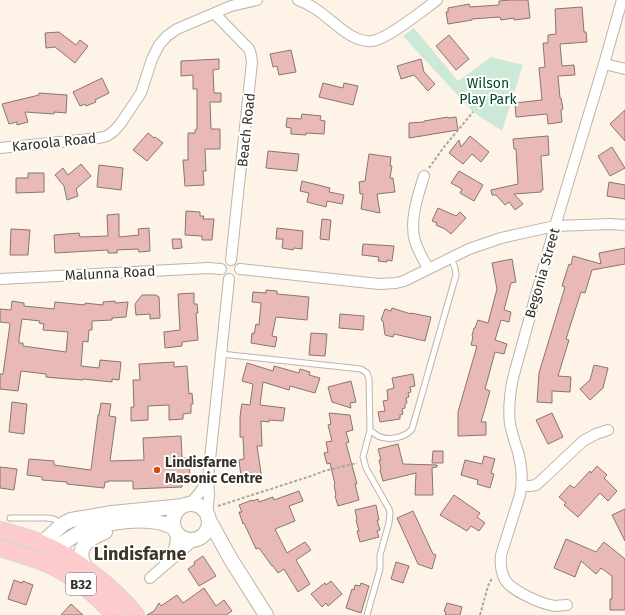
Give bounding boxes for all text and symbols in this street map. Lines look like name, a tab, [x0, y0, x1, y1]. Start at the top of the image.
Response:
park label: Wilson Play Park	[459, 75, 518, 108]
street label: Beach Road	[234, 92, 259, 168]
street label: Karoola Road	[11, 130, 97, 155]
street label: Begonia Street	[522, 225, 564, 320]
street label: Malunna Road	[64, 263, 156, 284]
place label: Lindisfarne Masonic Centre	[165, 454, 263, 487]
marker: Lindisfarne Masonic Centre	[152, 465, 162, 475]
district label: Lindisfarne	[94, 543, 186, 565]
road number: B32	[66, 573, 96, 595]

